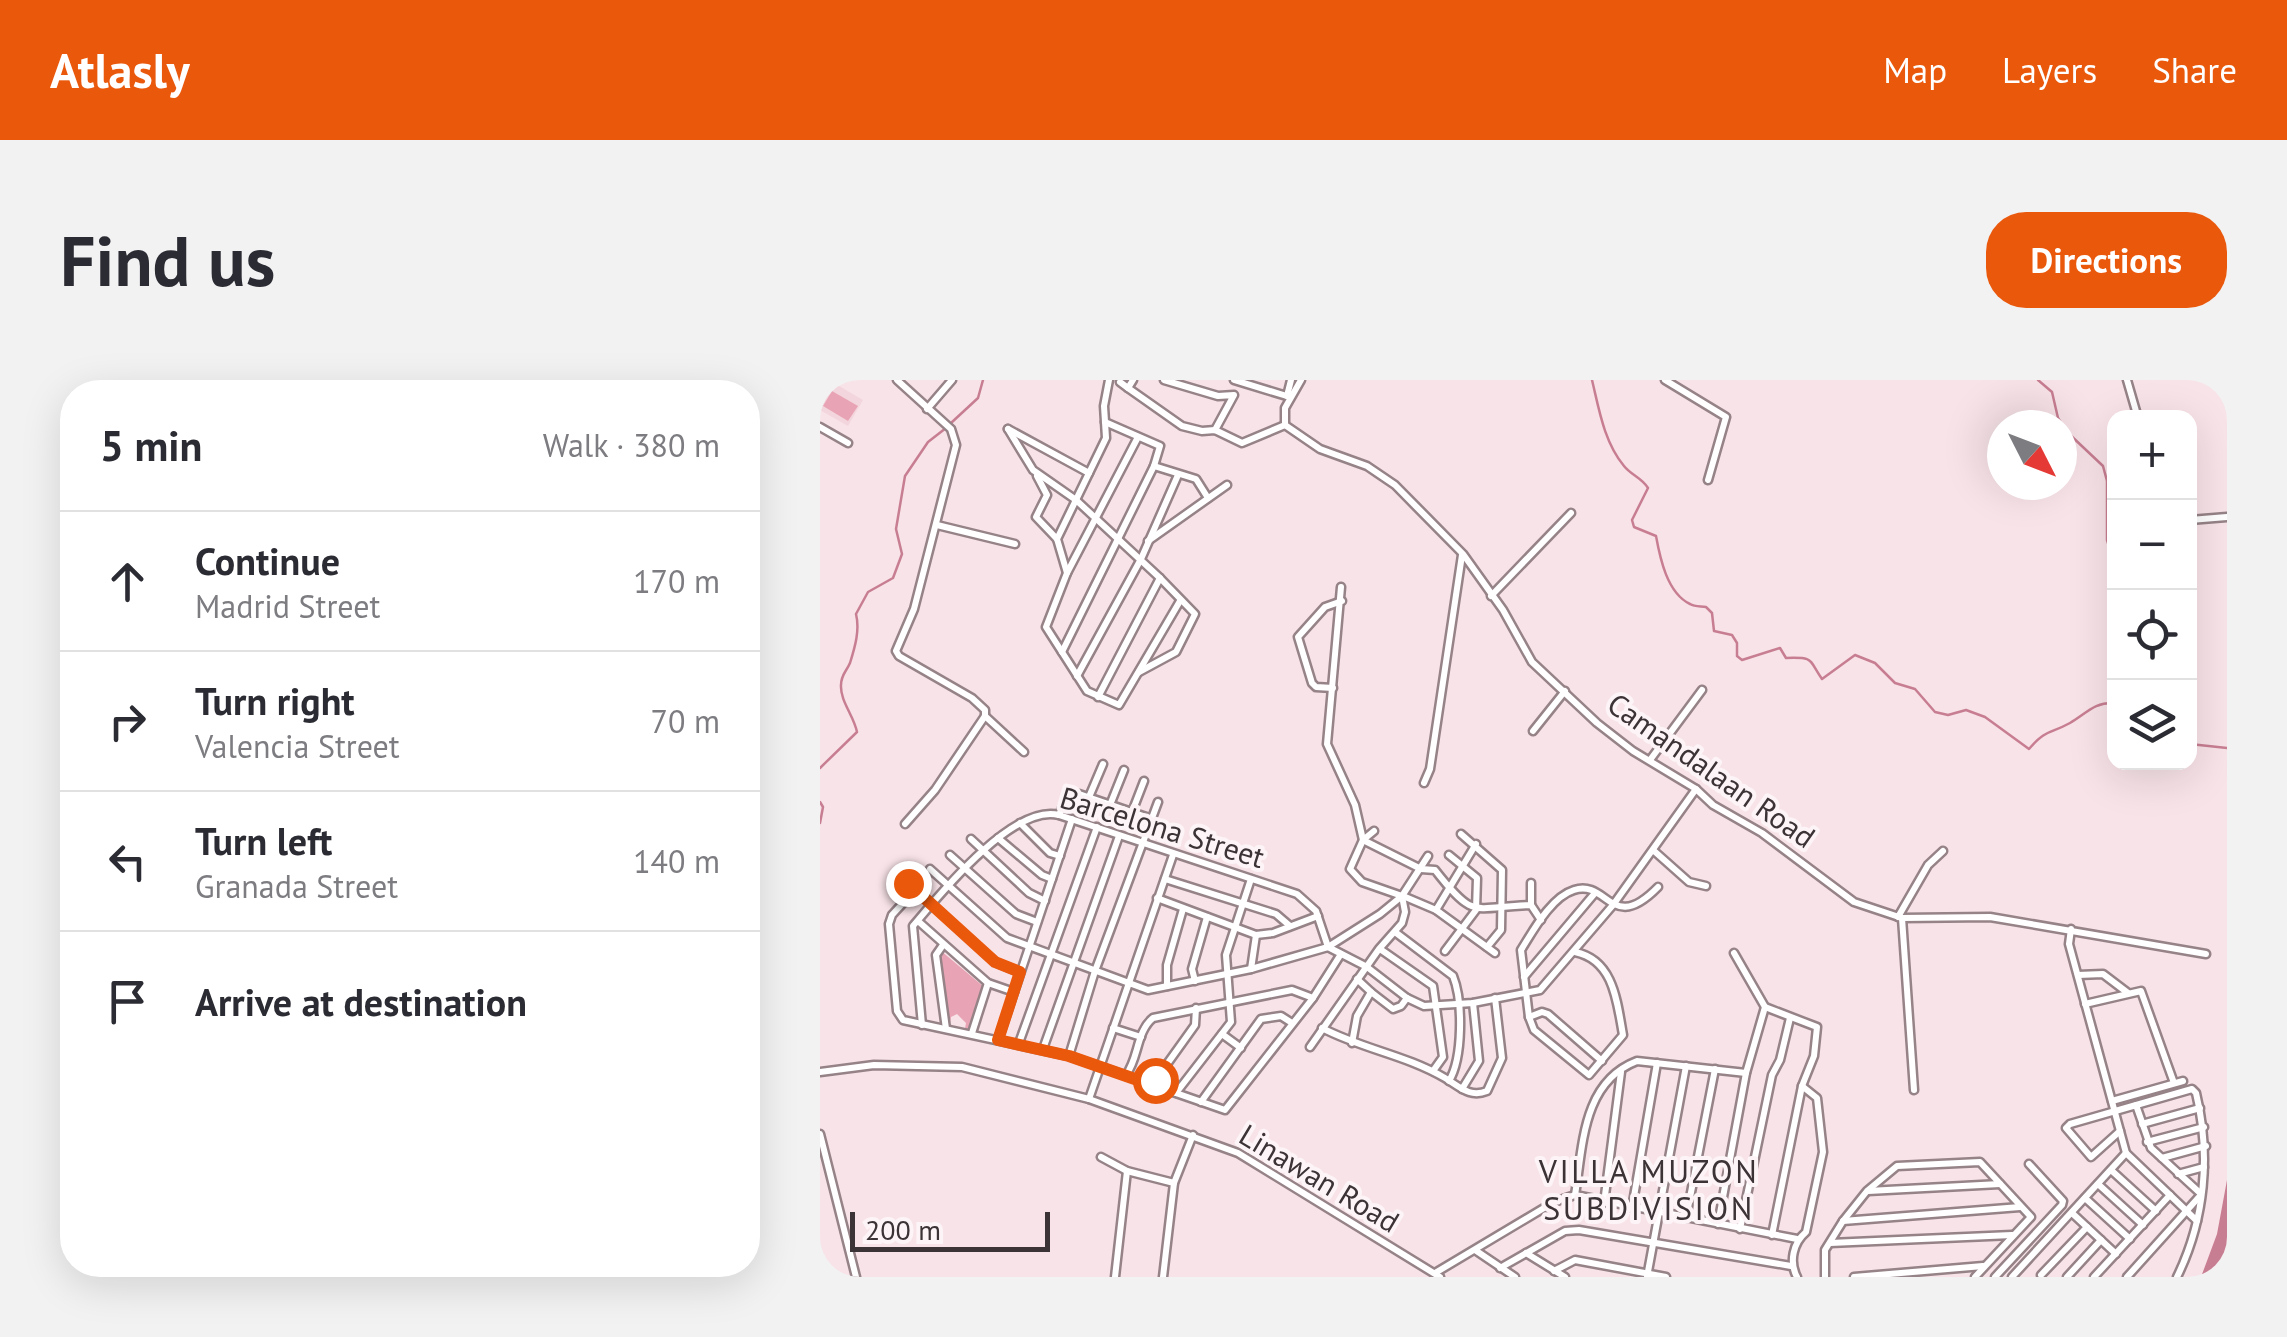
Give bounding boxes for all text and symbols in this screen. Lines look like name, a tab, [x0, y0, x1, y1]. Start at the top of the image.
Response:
text: Atlasly	[50, 39, 190, 101]
text: Map	[1883, 47, 1947, 93]
text: Layers	[2002, 47, 2097, 93]
text: Share	[2152, 47, 2237, 93]
button: Directions	[1986, 212, 2227, 308]
text: Find us	[60, 215, 275, 305]
north arrow	[1987, 410, 2077, 500]
map controls	[2107, 410, 2197, 770]
button: +	[2107, 410, 2197, 500]
text: 5 min	[100, 418, 202, 473]
text: Walk · 380 m	[543, 424, 720, 466]
button: −	[2107, 500, 2197, 590]
text: Continue	[195, 536, 340, 585]
icon: ahead	[100, 554, 155, 609]
text: 170 m	[633, 560, 720, 602]
text: Madrid Street	[195, 585, 380, 627]
button: locate	[2107, 590, 2197, 680]
text: Turn right	[195, 676, 355, 725]
button: layers	[2107, 680, 2197, 770]
street label: Camandalaan Road	[1600, 684, 1823, 856]
icon: right	[100, 694, 155, 749]
text: 70 m	[651, 700, 720, 742]
text: Valencia Street	[195, 725, 400, 767]
street label: Barcelona Street	[1056, 777, 1269, 876]
text: Turn left	[195, 816, 332, 865]
icon: left	[100, 834, 155, 889]
text: 140 m	[633, 840, 720, 882]
route end	[886, 861, 932, 907]
text: Granada Street	[195, 865, 398, 907]
icon: arrive	[100, 974, 155, 1029]
text: Arrive at destination	[195, 977, 527, 1026]
route start	[1133, 1058, 1179, 1104]
street label: Linawan Road	[1233, 1115, 1407, 1241]
district label: VILLA MUZON SUBDIVISION	[1538, 1150, 1759, 1229]
scale bar	[850, 1207, 1050, 1251]
text: 200 m	[865, 1211, 941, 1248]

